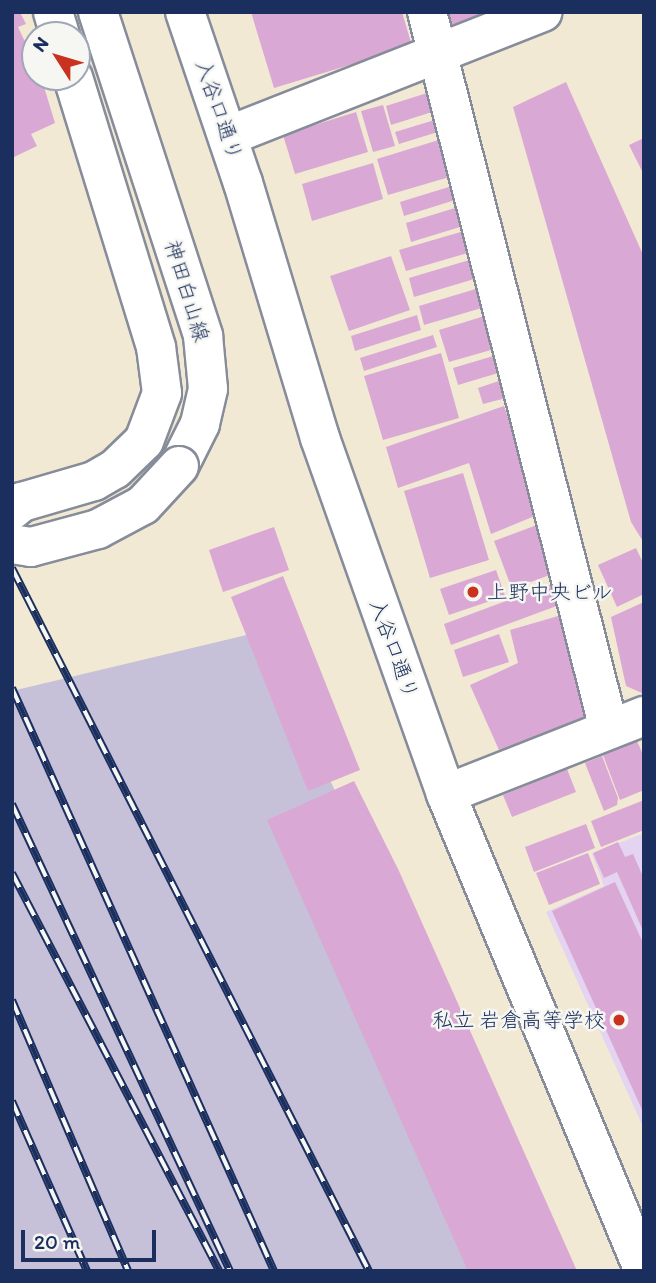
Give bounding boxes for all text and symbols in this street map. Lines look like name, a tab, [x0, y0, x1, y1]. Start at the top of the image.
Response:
north arrow	[21, 21, 91, 91]
text: N	[27, 32, 53, 56]
street label: 入谷口通り	[190, 56, 248, 164]
street label: 神田白山線	[160, 237, 214, 345]
place label: 上野中央ビル	[487, 579, 613, 605]
marker: 上野中央ビル	[465, 584, 481, 600]
street label: 入谷口通り	[364, 595, 424, 703]
place label: 私立 岩倉高等学校	[432, 1007, 605, 1033]
marker: 私立 岩倉高等学校	[611, 1012, 627, 1028]
scale bar	[24, 1216, 159, 1260]
text: 20 m	[34, 1229, 80, 1254]

